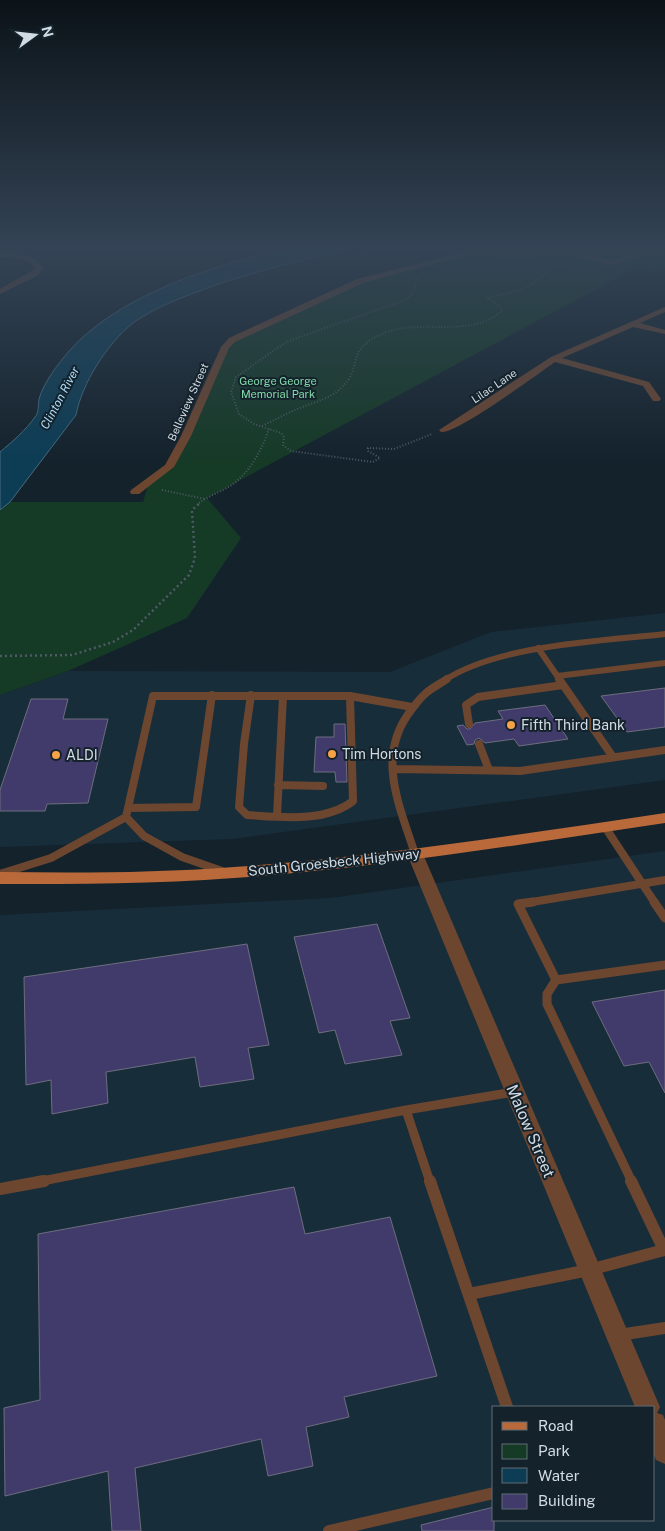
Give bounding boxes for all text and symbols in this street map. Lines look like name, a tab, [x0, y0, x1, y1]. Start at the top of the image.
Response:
north arrow	[10, 10, 60, 60]
text: N	[38, 24, 57, 39]
street label: Belleview Street	[165, 361, 211, 443]
water label: Clinton River	[38, 364, 83, 432]
street label: Lilac Lane	[469, 367, 519, 405]
park label: George George Memorial Park	[239, 375, 317, 400]
place label: Fifth Third Bank	[521, 717, 625, 733]
marker: Fifth Third Bank	[505, 719, 517, 731]
place label: Tim Hortons	[342, 746, 421, 762]
place label: ALDI	[66, 747, 98, 763]
marker: Tim Hortons	[326, 748, 338, 760]
marker: ALDI	[50, 749, 62, 761]
street label: South Groesbeck Highway	[247, 845, 421, 879]
street label: Malow Street	[502, 1082, 559, 1181]
legend	[492, 1406, 655, 1521]
text: Road	[538, 1417, 574, 1434]
text: Park	[538, 1442, 570, 1459]
text: Water	[538, 1467, 580, 1484]
text: Building	[538, 1492, 596, 1509]

